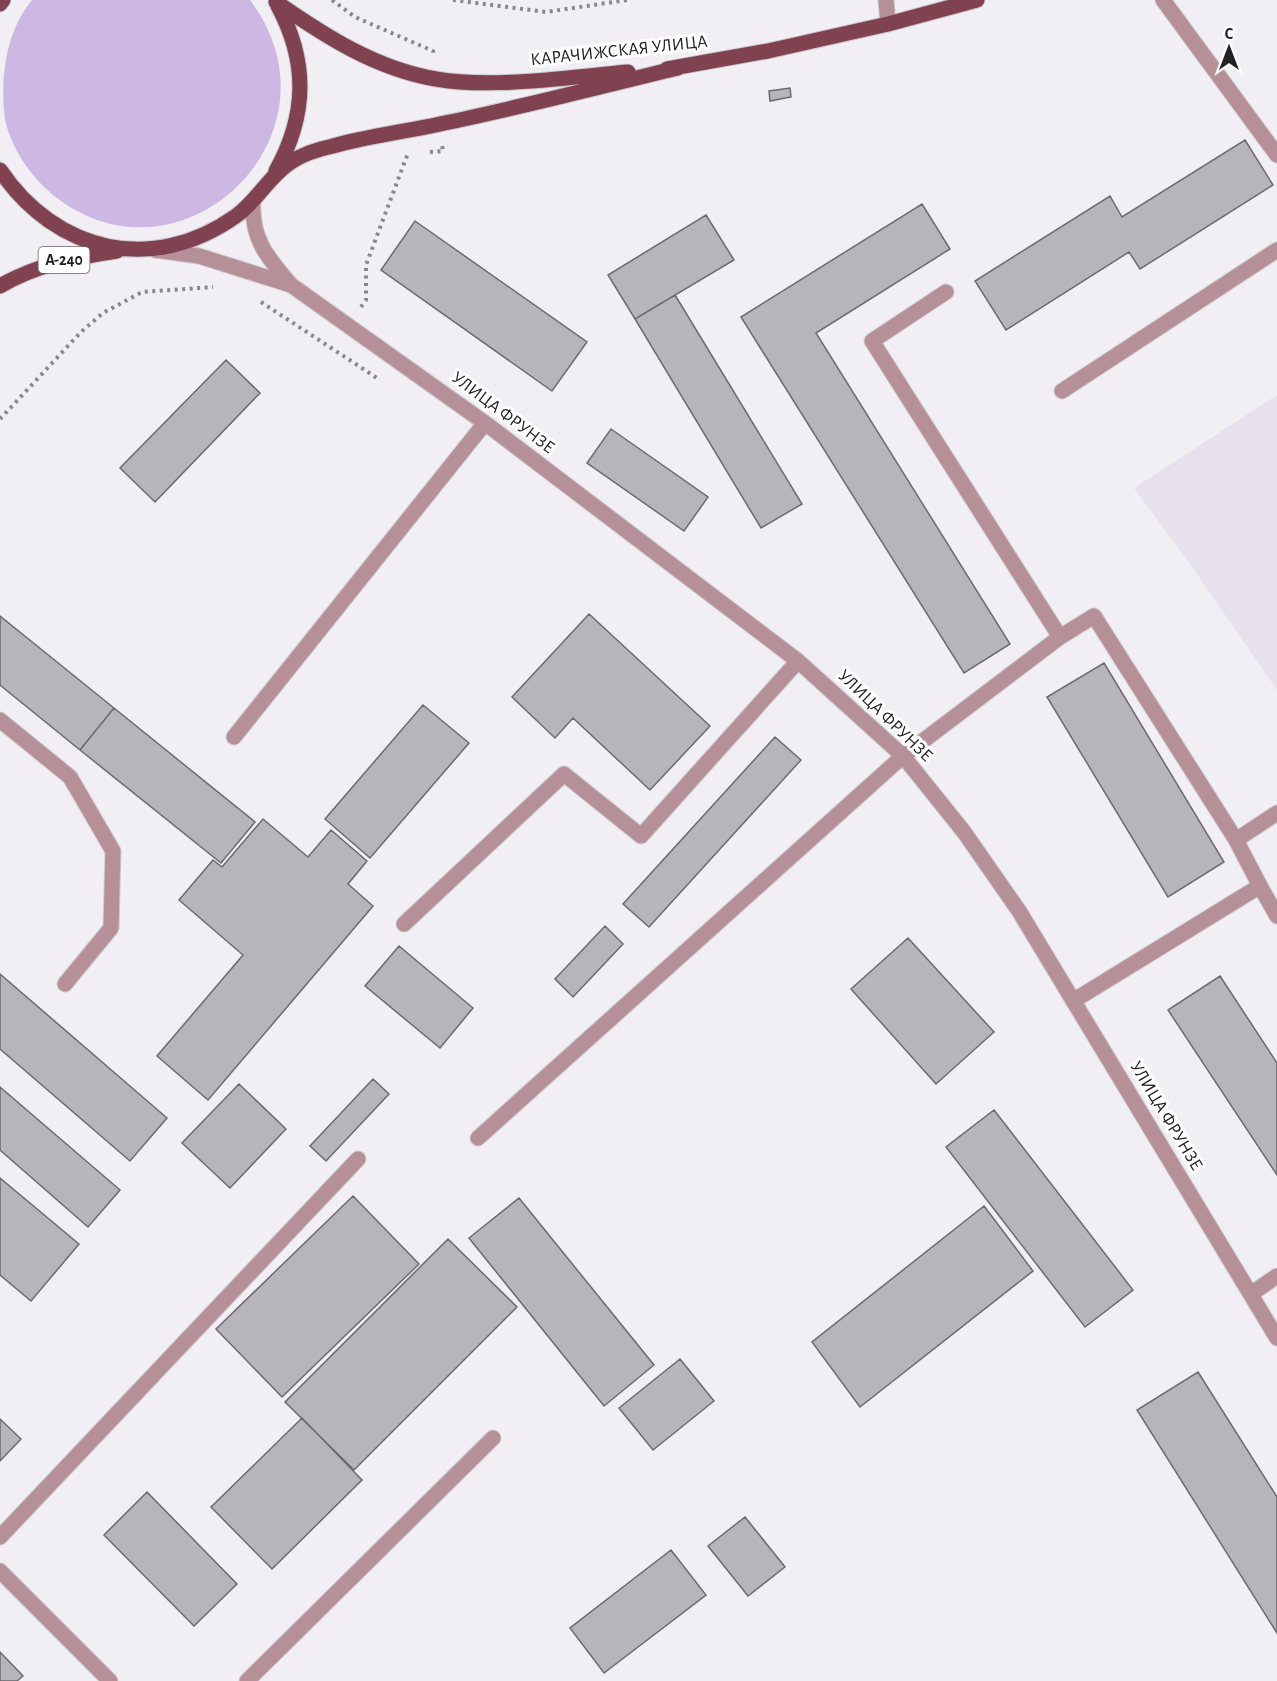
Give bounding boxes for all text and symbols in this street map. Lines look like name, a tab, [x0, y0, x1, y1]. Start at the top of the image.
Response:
north arrow	[1199, 18, 1259, 78]
text: С	[1225, 26, 1234, 42]
street label: КАРАЧИЖСКАЯ УЛИЦА	[530, 33, 709, 69]
road number: А-240	[38, 247, 90, 273]
street label: УЛИЦА ФРУНЗЕ	[448, 369, 558, 457]
street label: УЛИЦА ФРУНЗЕ	[834, 667, 936, 765]
street label: УЛИЦА ФРУНЗЕ	[1126, 1058, 1206, 1174]

